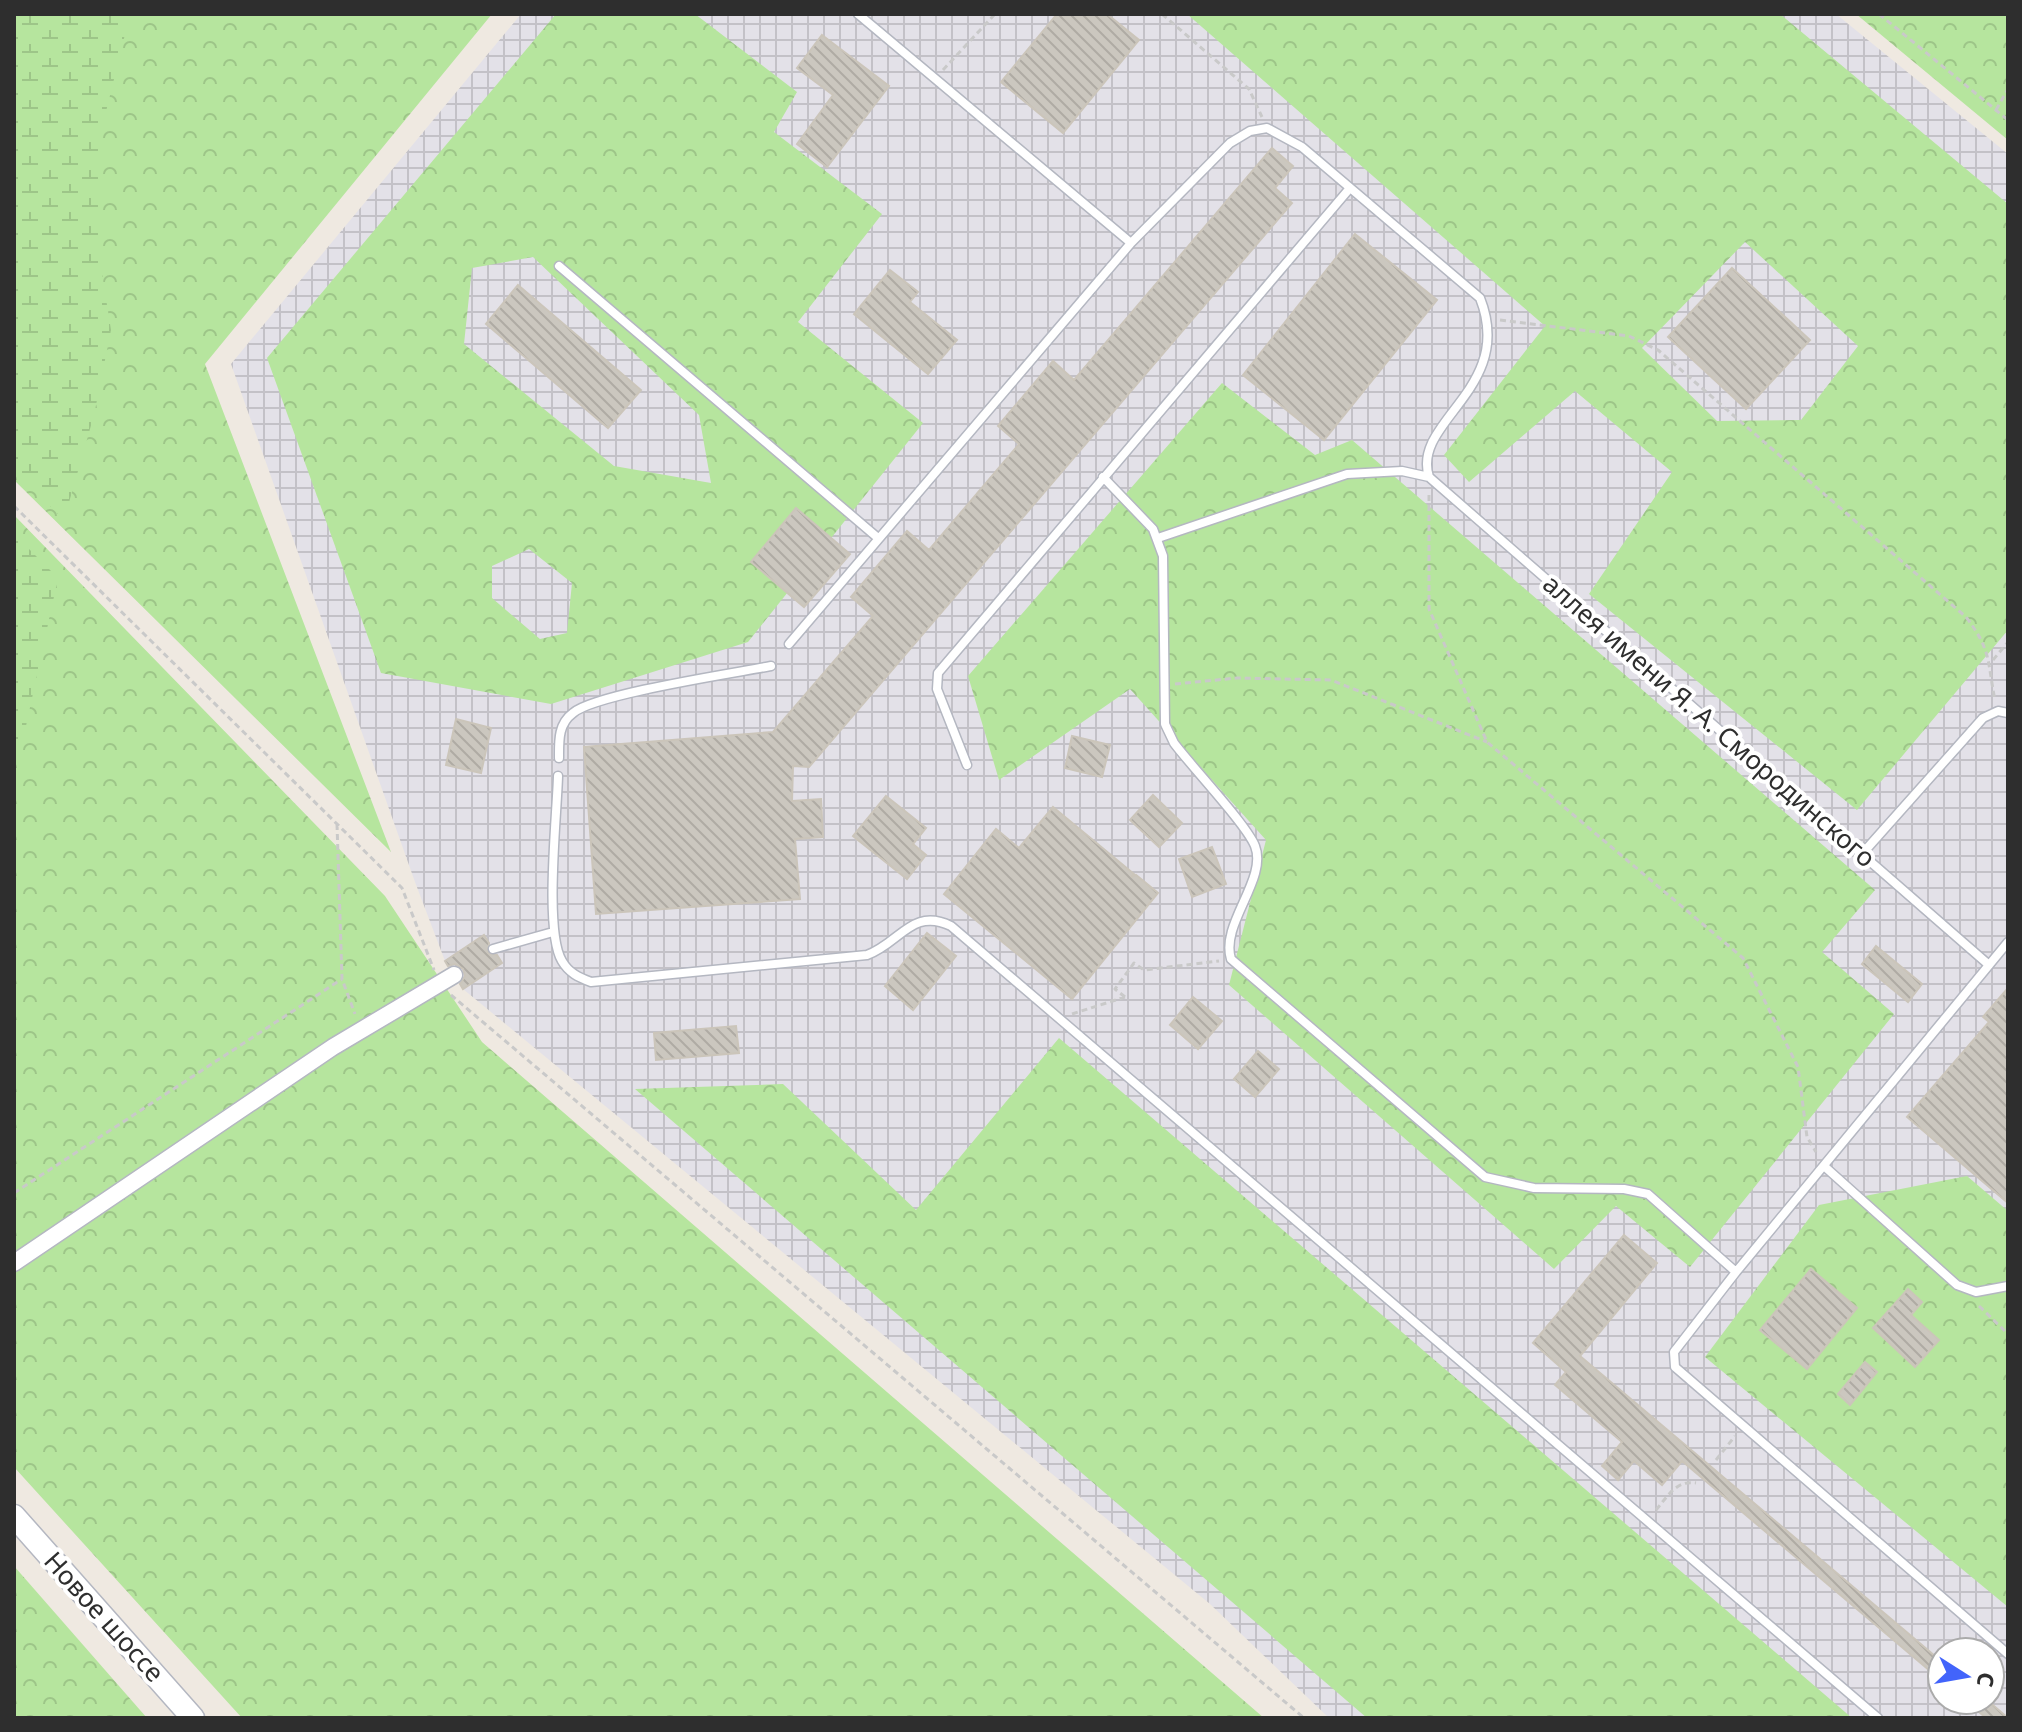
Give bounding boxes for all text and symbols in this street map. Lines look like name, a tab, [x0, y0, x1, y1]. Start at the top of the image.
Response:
street label: аллея имени Я. А. Смородинского	[1536, 566, 1884, 875]
street label: Новое шоссе	[36, 1543, 173, 1689]
north arrow	[1926, 1636, 2006, 1716]
text: С	[1971, 1670, 2003, 1690]

